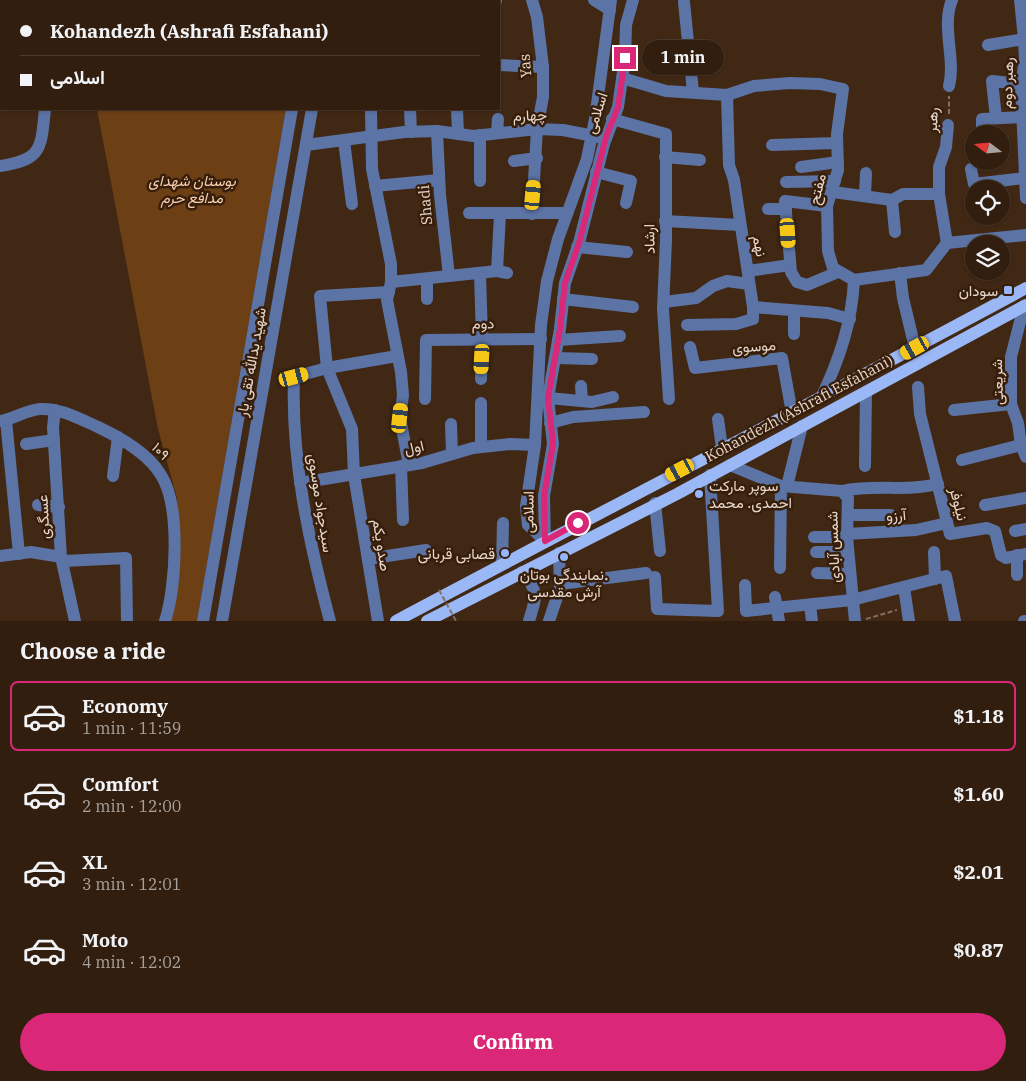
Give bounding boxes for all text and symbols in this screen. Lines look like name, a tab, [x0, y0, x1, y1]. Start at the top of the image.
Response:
text: Kohandezh (Ashrafi Esfahani)	[50, 19, 328, 43]
callout: 1 min	[642, 40, 725, 76]
route end	[614, 47, 636, 69]
text: 1 min	[661, 47, 705, 67]
street label: Yas	[514, 53, 536, 79]
street label: رهبر دوم	[997, 57, 1018, 109]
text: اسلامی	[50, 65, 105, 89]
street label: اسلامی	[580, 90, 613, 136]
street label: چهارم	[513, 105, 548, 126]
street label: رهبر	[922, 107, 942, 134]
north arrow	[965, 125, 1010, 170]
map controls	[965, 125, 1010, 280]
park label: بوستان شهدای مدافع حرم	[148, 171, 236, 209]
street label: مفتح	[804, 172, 832, 207]
car	[524, 179, 541, 211]
button: locate	[965, 180, 1010, 225]
street label: Shadi	[414, 184, 436, 226]
car	[779, 218, 796, 248]
street label: ارشاد	[639, 224, 659, 254]
street label: نهم	[748, 234, 771, 258]
button: layers	[965, 235, 1010, 280]
place label: سودان	[959, 281, 998, 300]
marker: سودان	[1002, 284, 1014, 296]
street label: شهید یدالله تقی یار	[232, 306, 271, 419]
street label: دوم	[471, 313, 495, 334]
car	[898, 334, 931, 362]
street label: موسوی	[732, 335, 777, 358]
car	[473, 344, 490, 374]
street label: Kohandezh (Ashrafi Esfahani)	[702, 350, 896, 466]
street label: شریعتی	[987, 359, 1008, 405]
car	[277, 366, 310, 388]
car	[390, 402, 409, 434]
street label: اول	[402, 436, 426, 458]
street label: ۱۰۹	[148, 438, 174, 464]
street label: سیدجواد موسوی	[303, 452, 338, 554]
car	[663, 456, 696, 484]
place label: سوپر مارکت احمدی. محمد	[709, 476, 792, 513]
street label: نیلوفر	[945, 484, 972, 523]
marker: سوپر مارکت احمدی. محمد	[693, 488, 705, 500]
street label: اسلامی	[518, 491, 539, 533]
street label: عسگری	[32, 494, 55, 540]
street label: آرزو	[885, 505, 908, 525]
street label: شمس آبادی	[822, 510, 845, 583]
route start	[567, 512, 589, 534]
street label: صدو یکم	[368, 518, 395, 573]
place label: قصابی قربانی	[418, 544, 495, 564]
marker: قصابی قربانی	[499, 547, 511, 559]
marker: نمایندگی بوتان. آرش مقدسی	[558, 551, 570, 563]
place label: نمایندگی بوتان. آرش مقدسی	[520, 565, 608, 602]
text: Choose a ride	[20, 636, 166, 665]
icon: car	[22, 694, 67, 739]
text: Economy	[82, 694, 168, 718]
text: $1.18	[953, 704, 1004, 728]
text: 1 min · 11:59	[82, 718, 181, 738]
icon: car	[22, 772, 67, 817]
text: Comfort	[82, 772, 159, 796]
text: $1.60	[953, 782, 1004, 806]
text: 2 min · 12:00	[82, 796, 181, 816]
icon: car	[22, 850, 67, 895]
text: XL	[82, 850, 108, 874]
text: $2.01	[953, 860, 1004, 884]
text: 3 min · 12:01	[82, 874, 181, 894]
icon: car	[22, 928, 67, 973]
text: Moto	[82, 928, 128, 952]
text: $0.87	[953, 938, 1004, 962]
text: 4 min · 12:02	[82, 952, 181, 972]
button: Confirm	[20, 1013, 1006, 1071]

